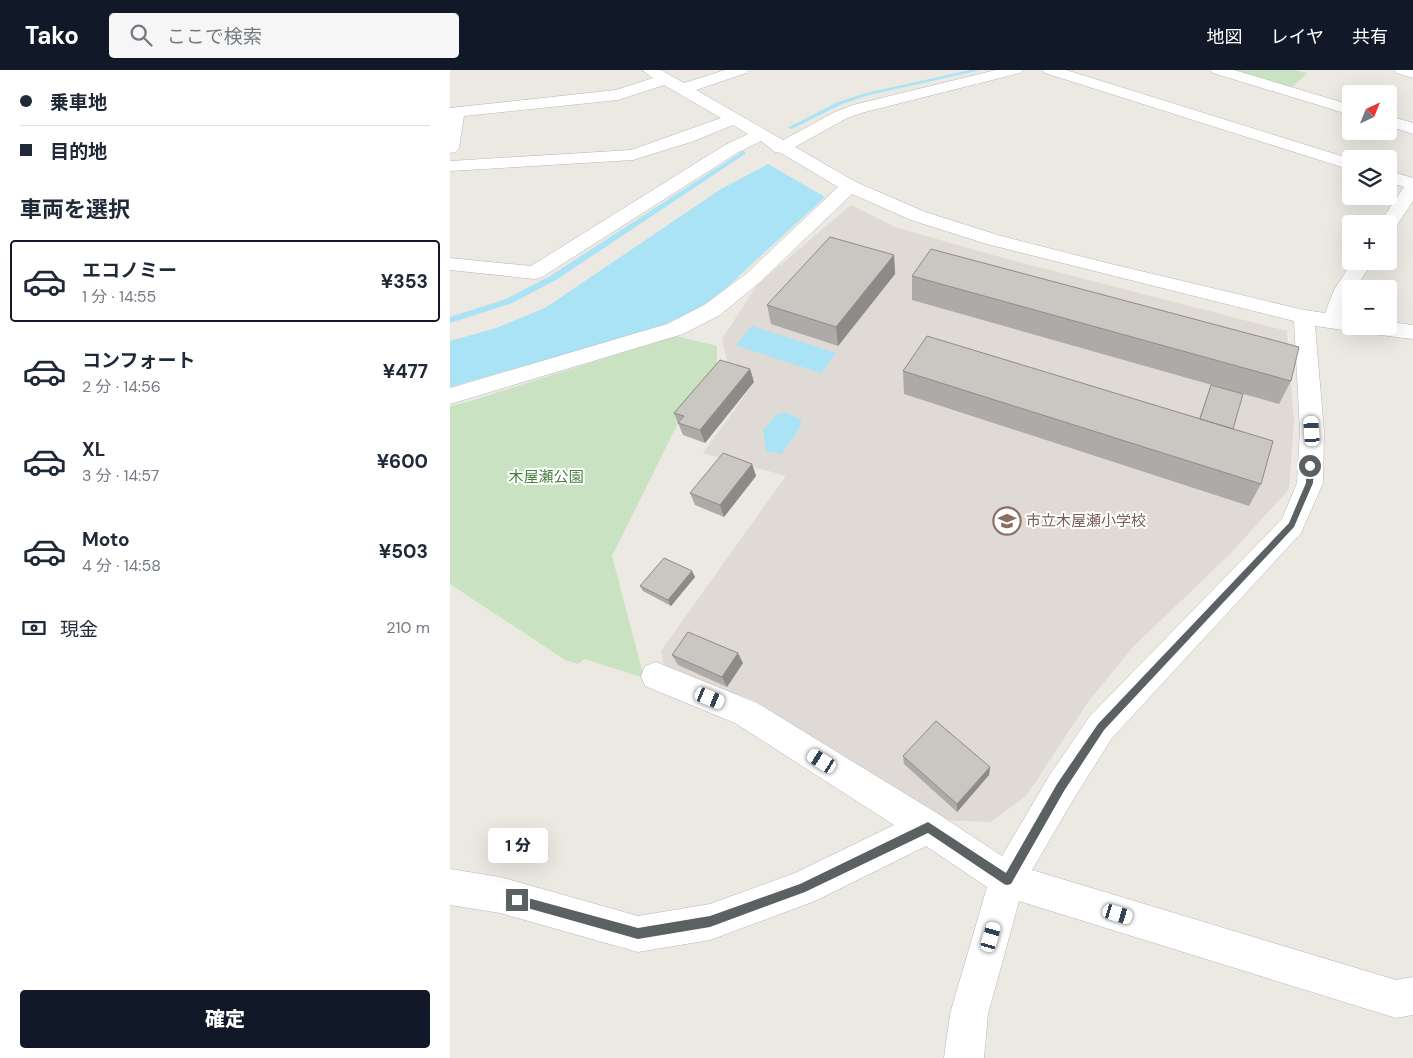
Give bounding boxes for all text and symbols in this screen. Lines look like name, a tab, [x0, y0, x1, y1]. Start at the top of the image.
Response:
search box	[109, 13, 459, 58]
text: Tako	[25, 20, 79, 51]
icon: search	[127, 21, 155, 49]
text: ここで検索	[167, 24, 262, 49]
text: 地図	[1207, 25, 1243, 49]
text: レイヤ	[1271, 25, 1324, 49]
text: 共有	[1352, 25, 1388, 49]
north arrow	[1342, 85, 1398, 140]
map controls	[1342, 85, 1397, 335]
text: 乗車地	[50, 90, 107, 115]
text: 目的地	[50, 139, 107, 164]
button: layers	[1342, 150, 1397, 205]
text: 車両を選択	[20, 195, 130, 224]
button: +	[1342, 215, 1397, 270]
text: エコノミー	[82, 258, 177, 283]
icon: car	[22, 259, 67, 304]
text: ¥353	[381, 269, 428, 294]
button: −	[1342, 280, 1397, 335]
text: 1 分 · 14:55	[82, 286, 156, 307]
text: コンフォート	[82, 348, 195, 373]
icon: car	[22, 349, 67, 394]
text: ¥477	[383, 359, 428, 384]
text: 2 分 · 14:56	[82, 376, 161, 397]
car	[1303, 416, 1320, 446]
text: XL	[82, 437, 105, 462]
icon: car	[22, 439, 67, 484]
text: ¥600	[377, 449, 428, 474]
route start	[1299, 455, 1321, 477]
text: 3 分 · 14:57	[82, 465, 159, 486]
park label: 木屋瀬公園	[508, 467, 584, 487]
school or university icon: 市立木屋瀬小学校	[992, 506, 1022, 536]
place label: 市立木屋瀬小学校	[1026, 511, 1146, 531]
text: Moto	[82, 527, 130, 552]
icon: car	[22, 529, 67, 574]
text: ¥503	[379, 539, 428, 564]
text: 4 分 · 14:58	[82, 555, 161, 576]
icon: cash	[20, 614, 48, 642]
text: 現金	[60, 617, 98, 642]
text: 210 m	[386, 617, 430, 638]
car	[693, 685, 726, 711]
car	[805, 747, 838, 775]
callout: 1 分	[487, 828, 547, 862]
text: 1 分	[505, 835, 531, 856]
route end	[506, 889, 528, 911]
car	[1101, 902, 1134, 926]
car	[979, 921, 1002, 953]
button: 確定	[20, 990, 430, 1048]

